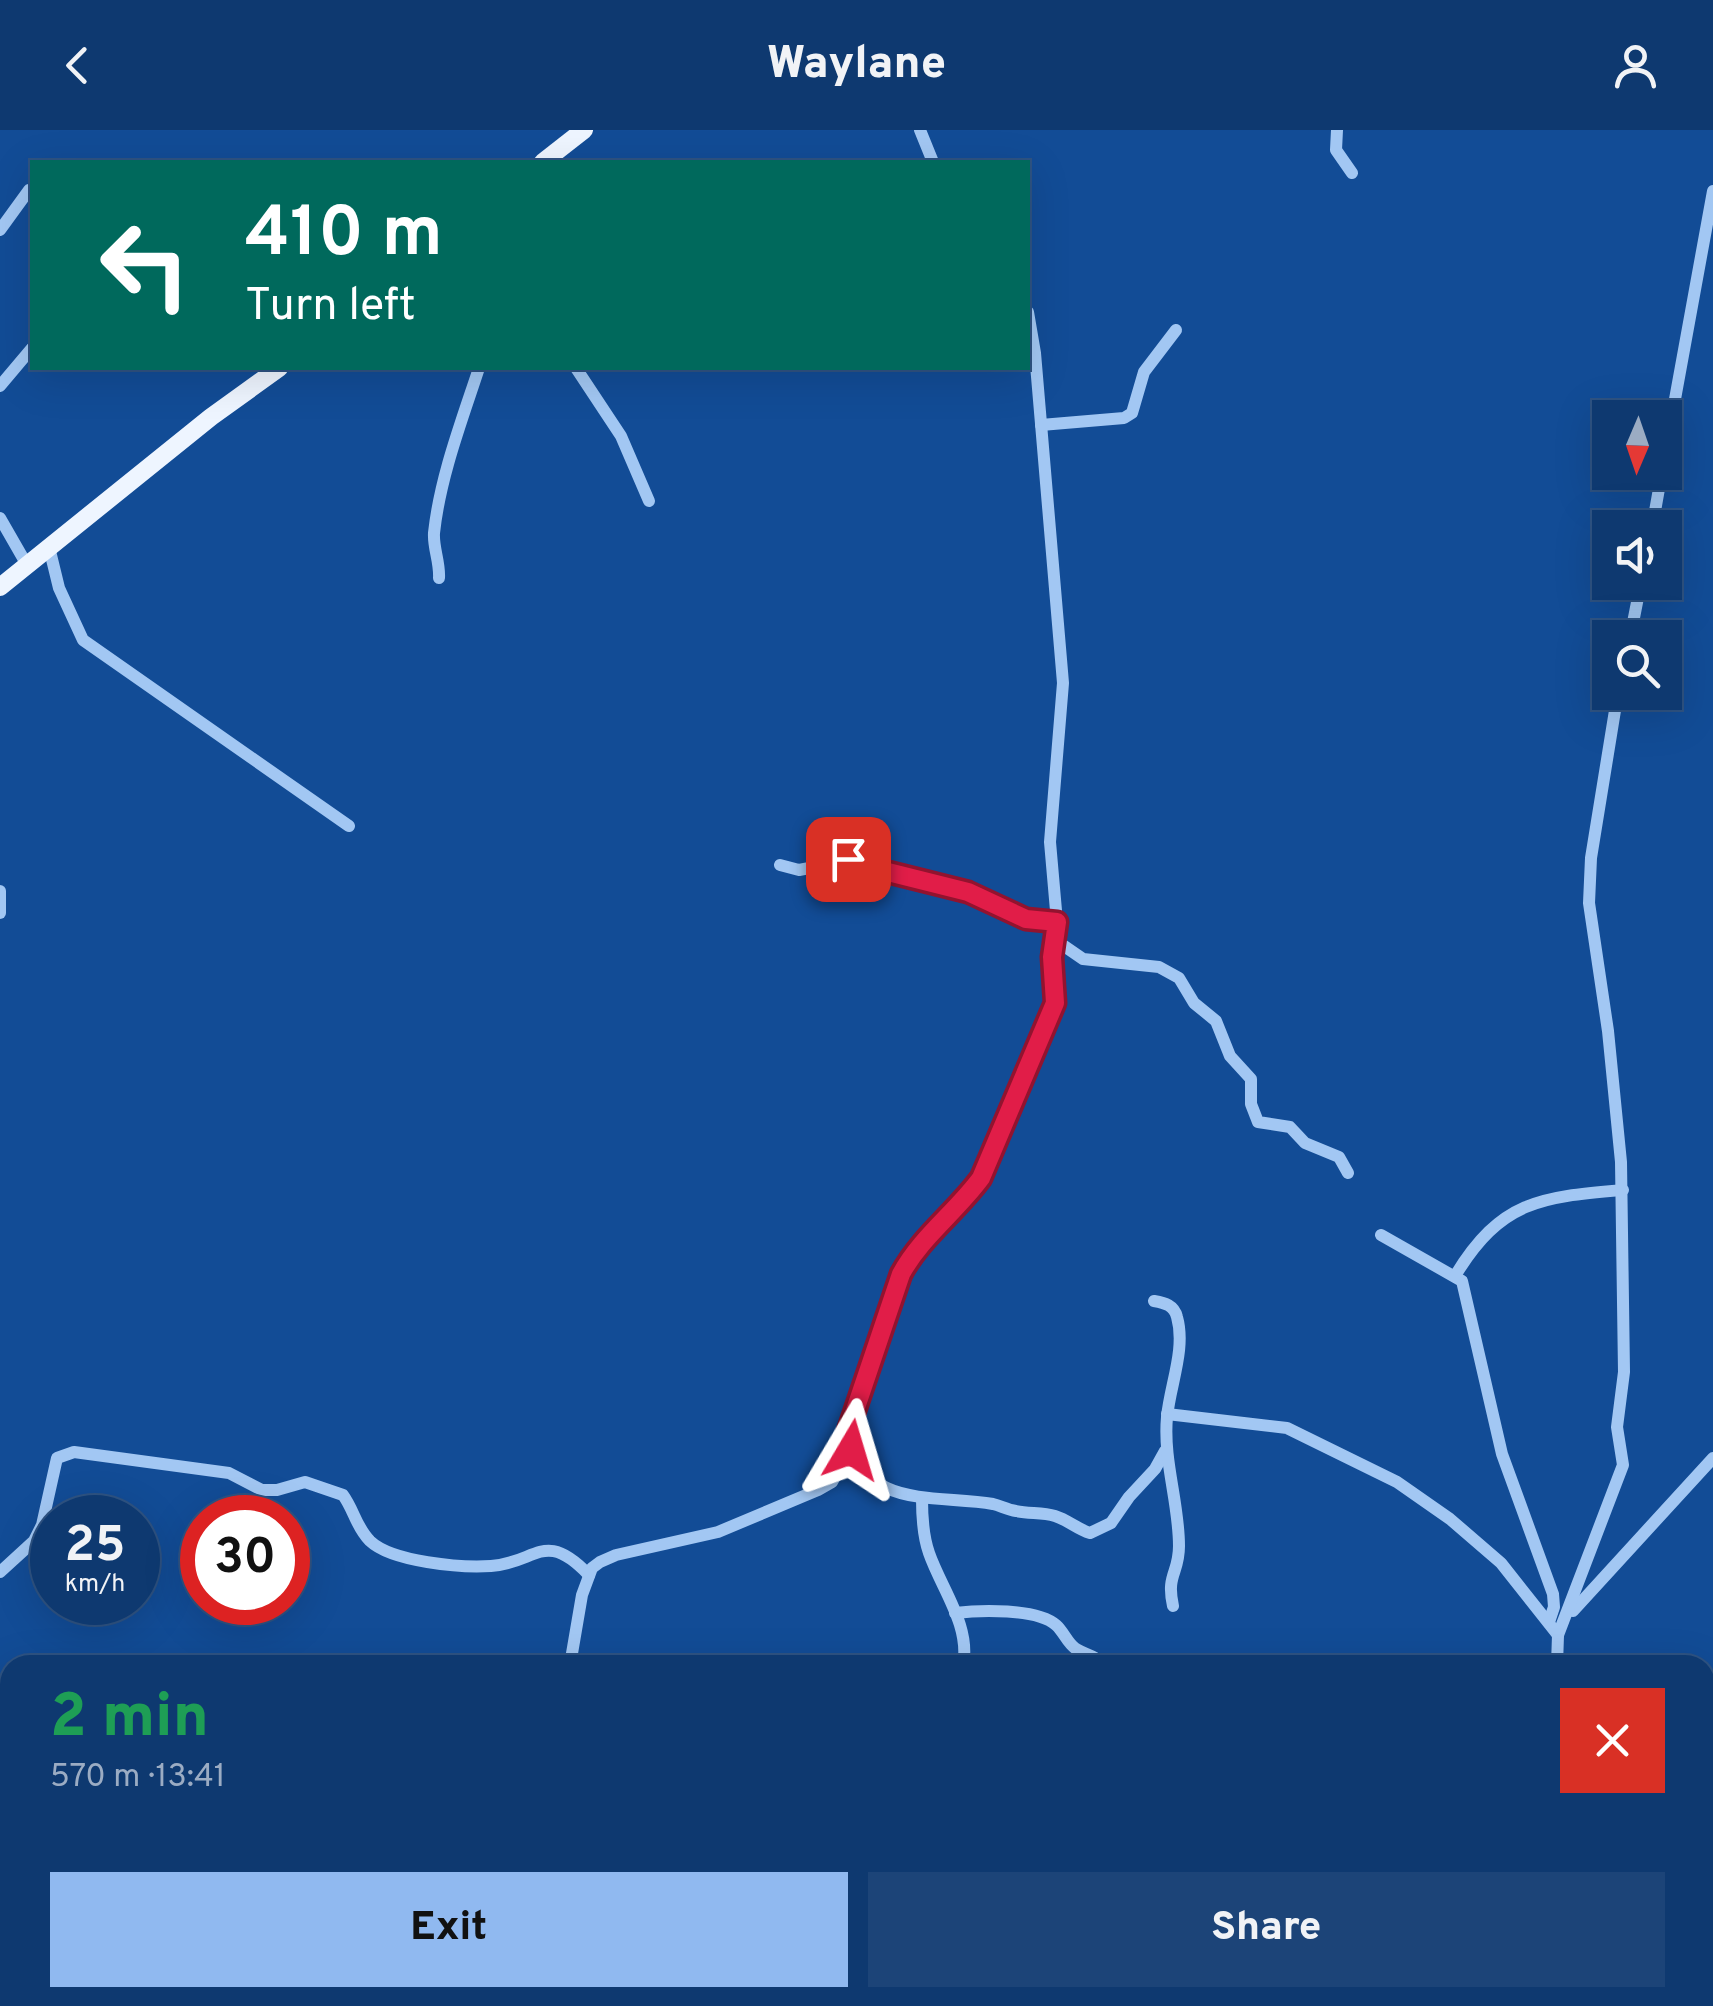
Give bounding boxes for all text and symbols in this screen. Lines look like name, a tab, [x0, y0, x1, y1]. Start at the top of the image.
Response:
text: Waylane	[767, 37, 946, 94]
icon: back	[50, 38, 105, 93]
icon: person	[1608, 38, 1663, 93]
text: 410 m	[245, 192, 443, 281]
icon: left	[80, 200, 210, 330]
text: Turn left	[245, 279, 416, 336]
north arrow	[1592, 400, 1682, 490]
map controls	[1592, 400, 1682, 710]
button: sound	[1592, 510, 1682, 600]
button: search	[1592, 620, 1682, 710]
pin	[806, 817, 891, 902]
icon: arrive	[821, 832, 876, 887]
position arrow	[799, 1398, 903, 1502]
speed limit sign: 30	[180, 1495, 310, 1625]
text: 25	[64, 1516, 126, 1579]
text: km/h	[65, 1569, 125, 1601]
text: 2 min	[50, 1682, 209, 1758]
button: close	[1560, 1688, 1665, 1793]
text: 570 m · 13:41	[50, 1758, 226, 1798]
button: Exit	[50, 1872, 848, 1987]
button: Share	[868, 1872, 1665, 1987]

